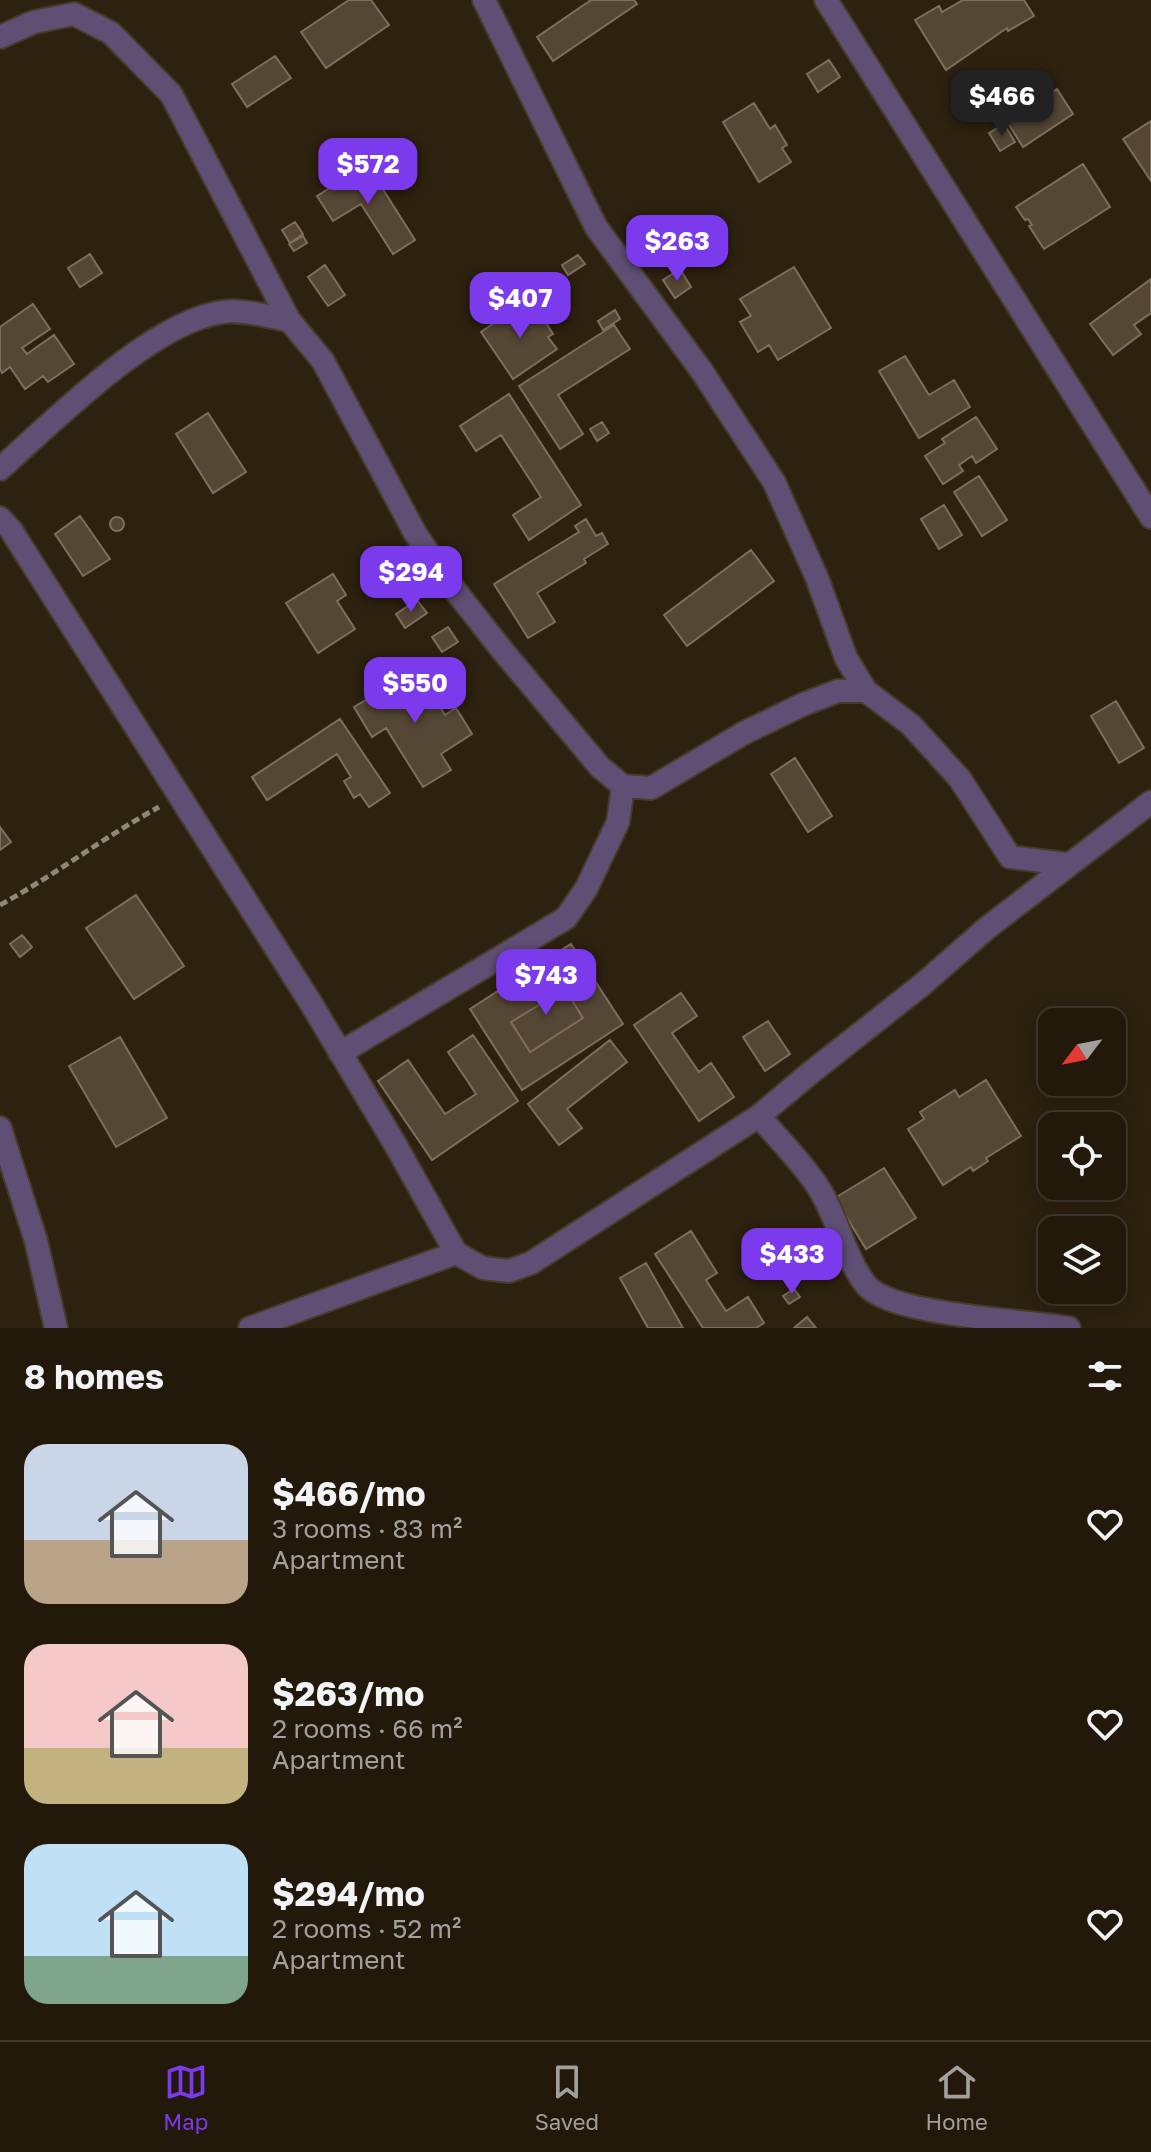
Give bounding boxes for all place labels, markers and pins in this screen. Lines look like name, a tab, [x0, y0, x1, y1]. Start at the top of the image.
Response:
pin: $466	[955, 70, 1049, 138]
pin: $572	[321, 138, 415, 206]
pin: $263	[630, 215, 724, 283]
pin: $407	[473, 272, 567, 340]
pin: $294	[364, 546, 458, 614]
pin: $550	[368, 657, 462, 725]
pin: $743	[499, 949, 593, 1017]
pin: $433	[745, 1228, 839, 1296]

